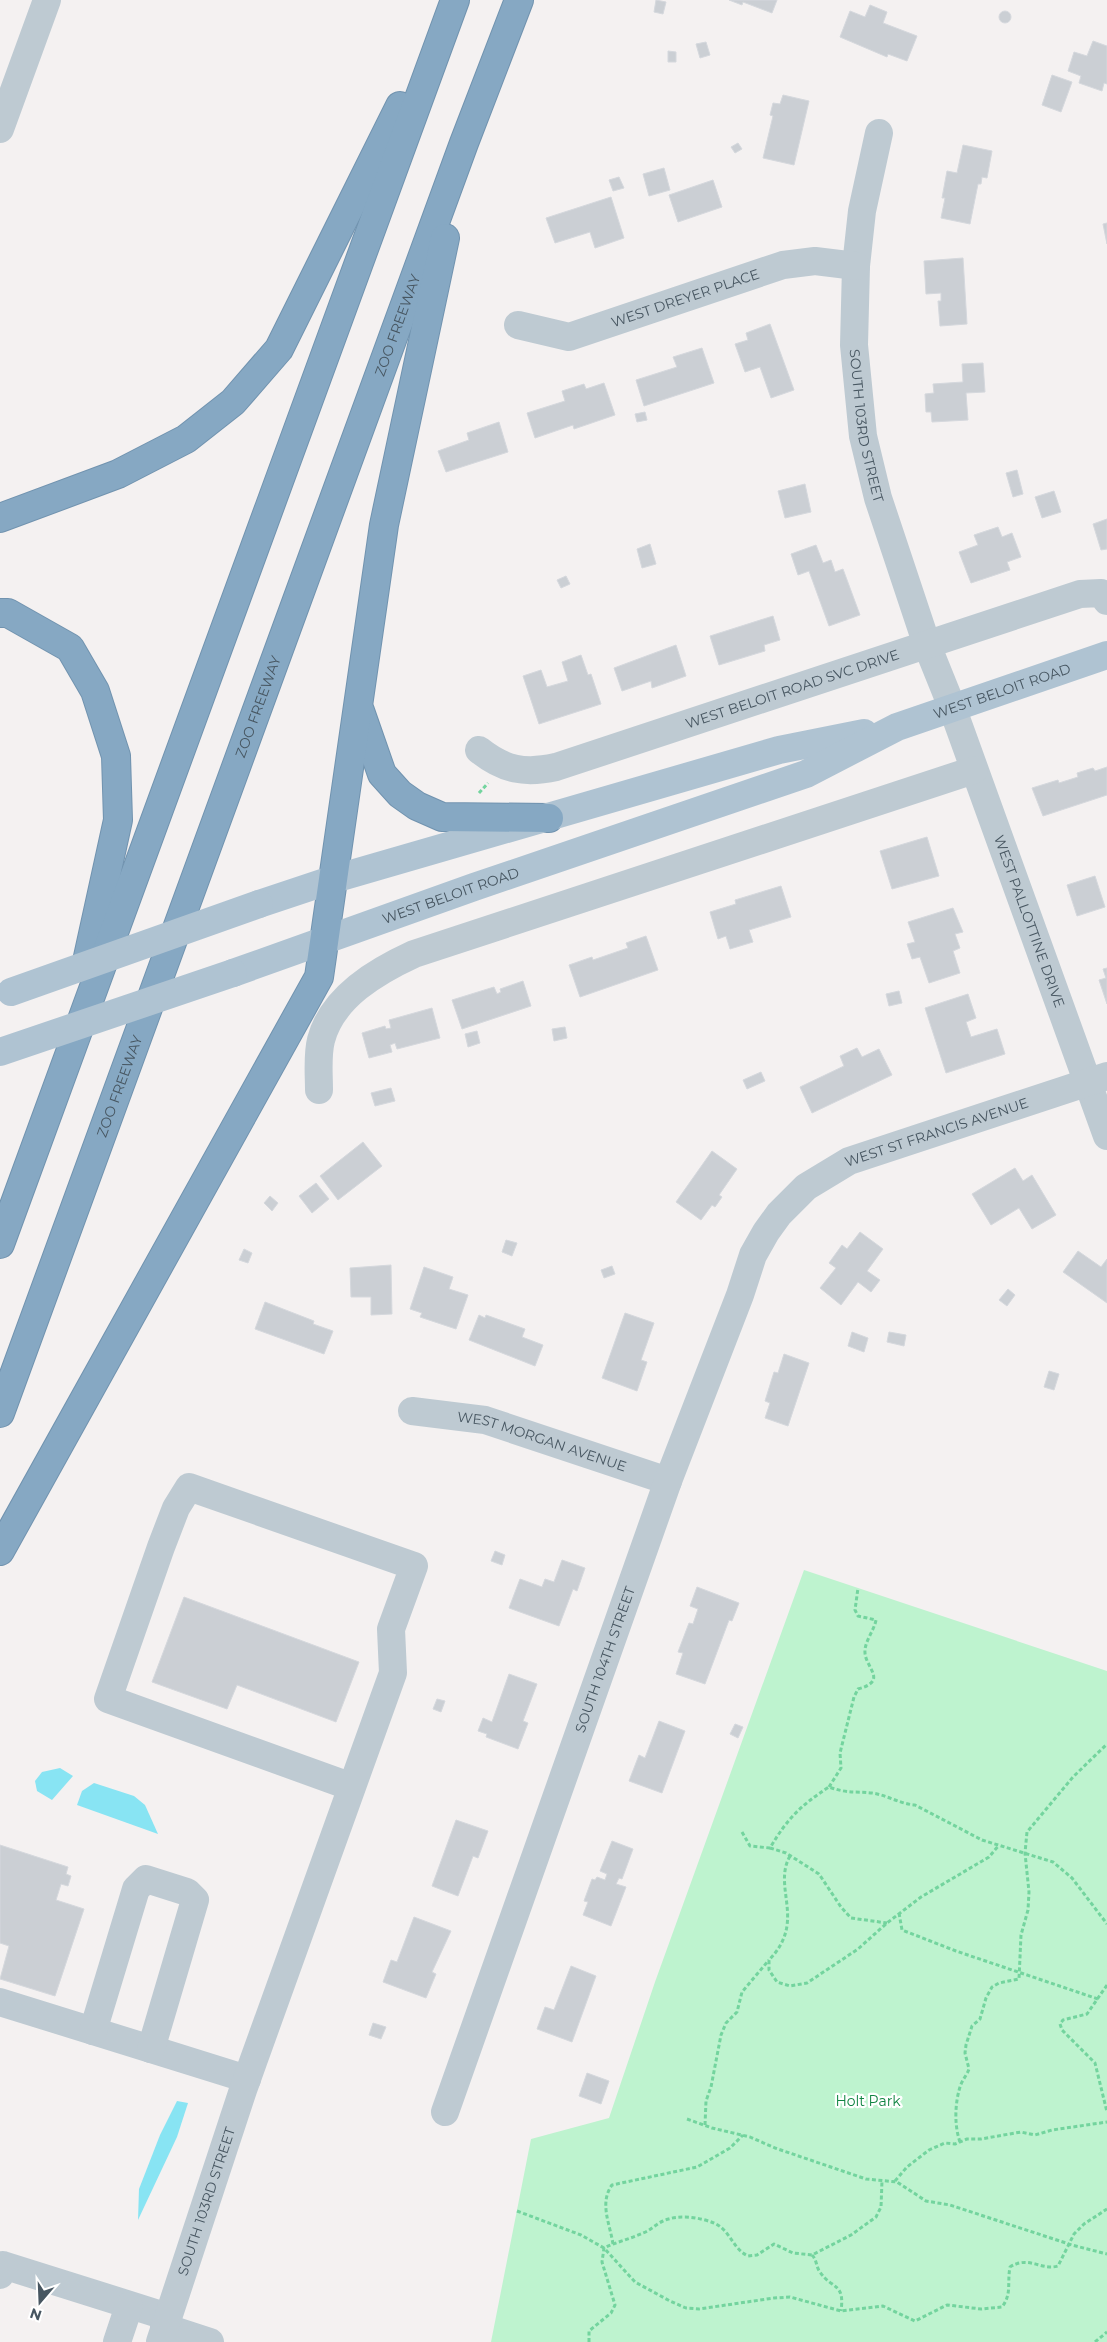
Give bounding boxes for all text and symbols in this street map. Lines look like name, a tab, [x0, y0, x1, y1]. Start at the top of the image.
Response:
street label: WEST DREYER PLACE	[609, 265, 762, 331]
street label: ZOO FREEWAY	[371, 272, 424, 379]
street label: SOUTH 103RD STREET	[845, 348, 888, 505]
street label: WEST BELOIT ROAD SVC DRIVE	[683, 645, 901, 733]
street label: ZOO FREEWAY	[231, 653, 285, 760]
street label: WEST BELOIT ROAD	[931, 659, 1073, 723]
street label: WEST PALLOTTINE DRIVE	[990, 833, 1069, 1010]
street label: WEST BELOIT ROAD	[380, 863, 522, 928]
street label: ZOO FREEWAY	[93, 1033, 146, 1140]
street label: WEST ST FRANCIS AVENUE	[842, 1094, 1031, 1171]
street label: WEST MORGAN AVENUE	[456, 1408, 629, 1476]
street label: SOUTH 104TH STREET	[571, 1584, 639, 1735]
park label: Holt Park	[835, 2092, 901, 2110]
street label: SOUTH 103RD STREET	[173, 2125, 239, 2278]
north arrow	[15, 2277, 65, 2327]
text: N	[27, 2304, 44, 2325]

